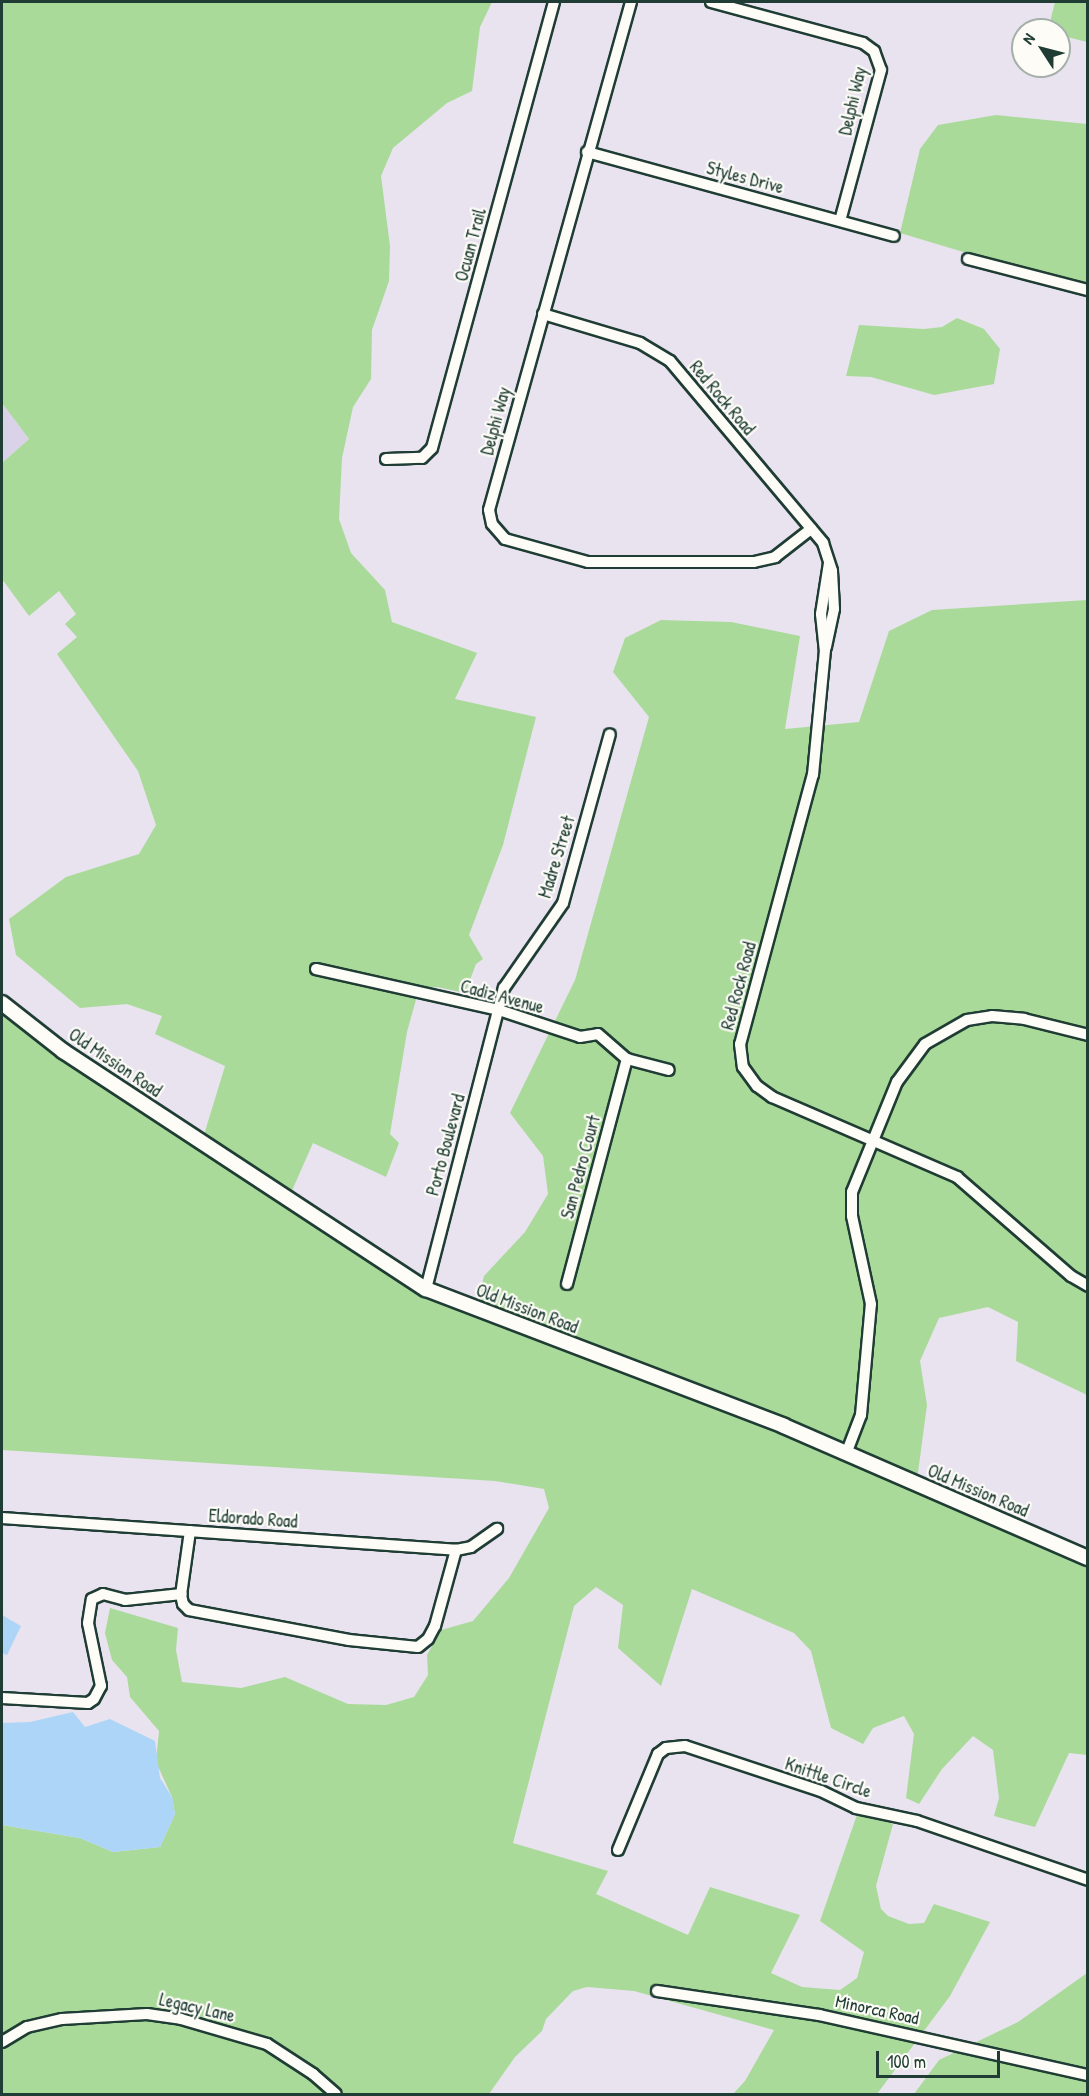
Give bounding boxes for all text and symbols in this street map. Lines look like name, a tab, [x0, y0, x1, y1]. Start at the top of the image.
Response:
north arrow	[1011, 18, 1071, 78]
text: N	[1017, 29, 1039, 49]
street label: Delphi Way	[835, 65, 871, 137]
street label: Styles Drive	[704, 157, 786, 199]
street label: Ocuan Trail	[451, 206, 491, 284]
street label: Red Rock Road	[685, 357, 759, 439]
street label: Delphi Way	[477, 385, 515, 457]
street label: Madre Street	[534, 813, 580, 901]
street label: Red Rock Road	[717, 940, 761, 1032]
street label: Cadiz Avenue	[458, 976, 546, 1018]
street label: Old Mission Road	[64, 1024, 166, 1102]
street label: Porto Boulevard	[422, 1092, 470, 1198]
street label: San Pedro Court	[557, 1113, 605, 1221]
street label: Old Mission Road	[473, 1280, 581, 1338]
street label: Old Mission Road	[924, 1460, 1032, 1522]
street label: Eldorado Road	[208, 1505, 298, 1533]
street label: Knittle Circle	[782, 1753, 874, 1803]
street label: Legacy Lane	[157, 1989, 237, 2027]
street label: Minorca Road	[833, 1991, 921, 2029]
scale bar	[879, 2039, 1004, 2077]
text: 100 m	[887, 2049, 926, 2074]

